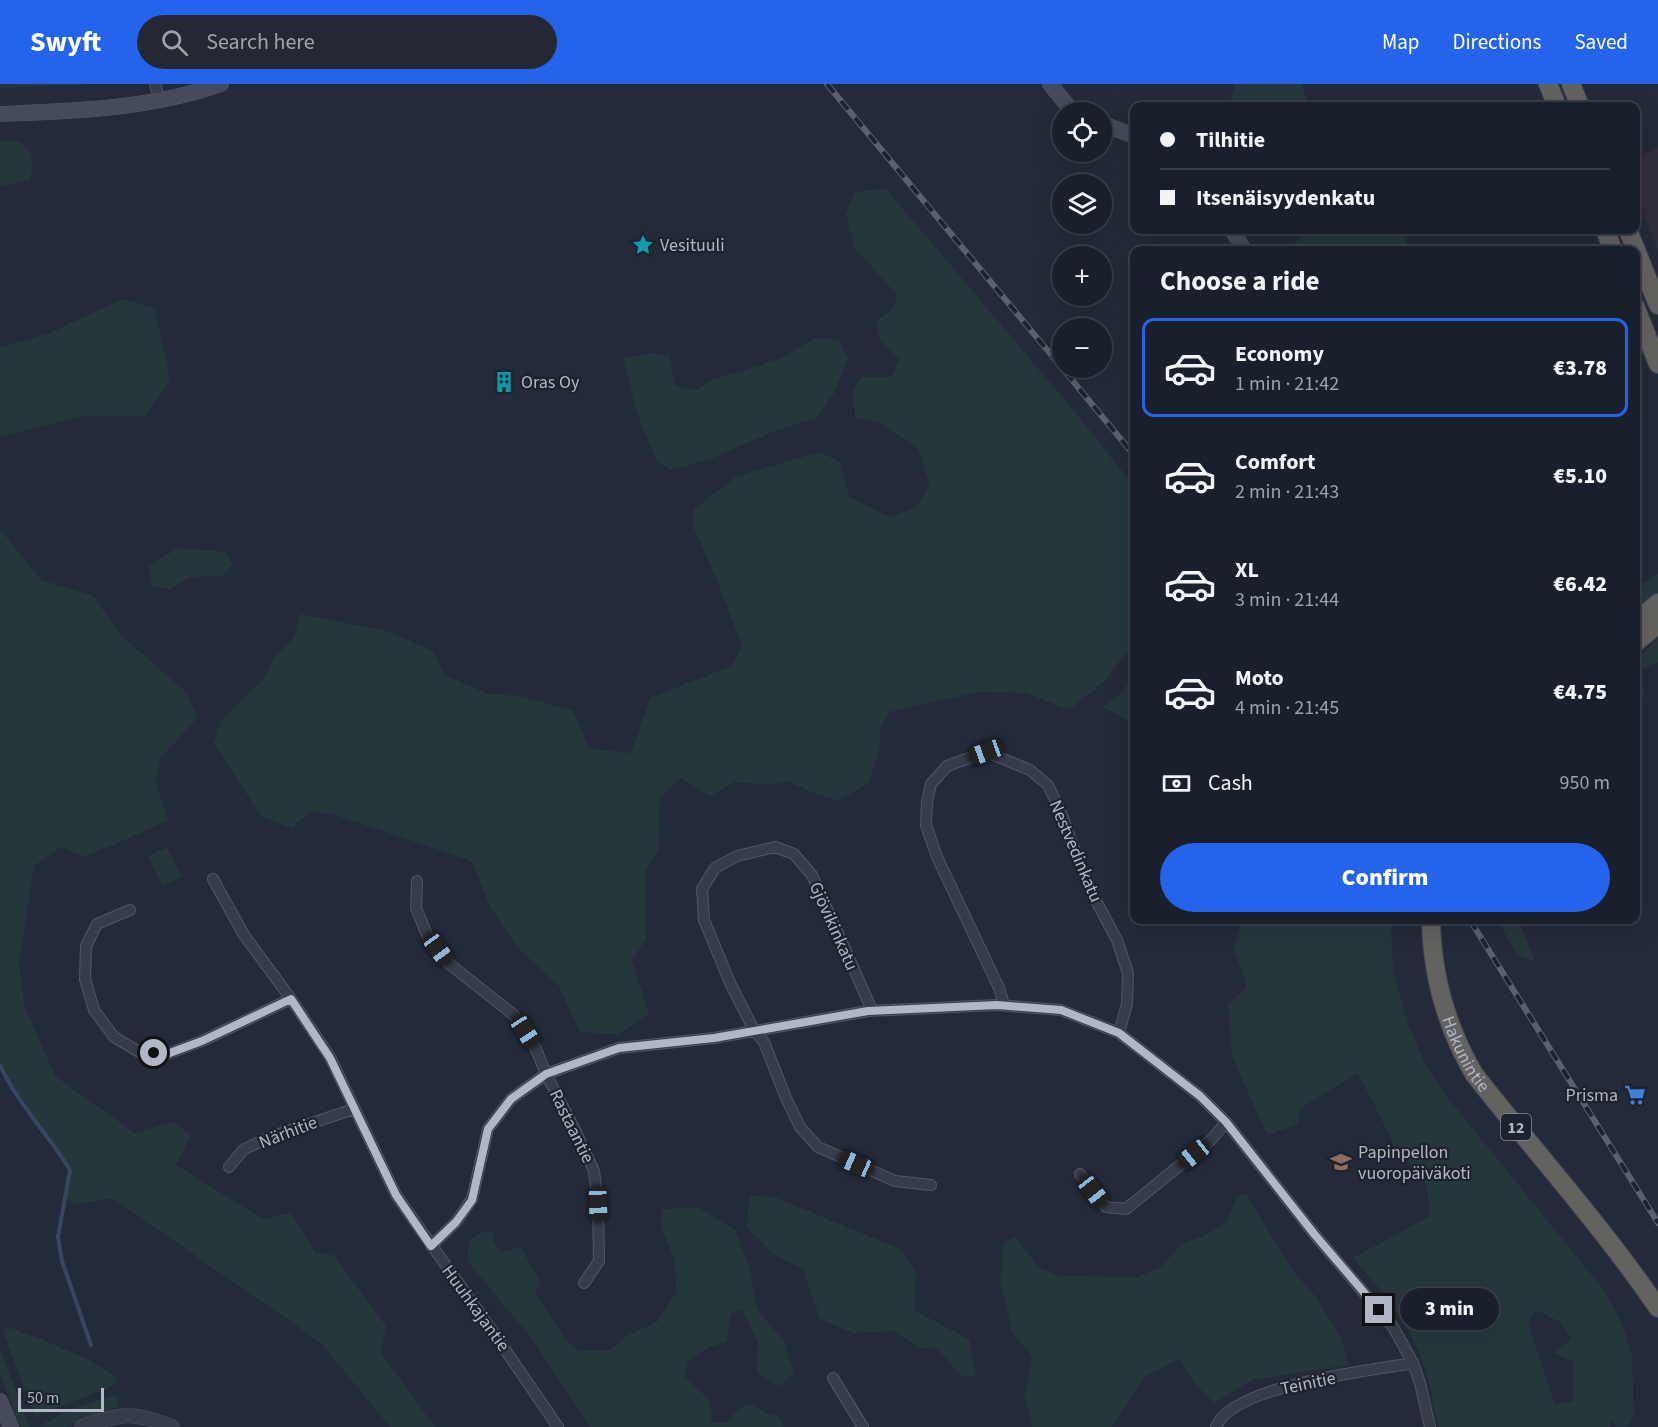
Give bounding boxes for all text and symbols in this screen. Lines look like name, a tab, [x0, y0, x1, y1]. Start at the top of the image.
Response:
search box	[137, 15, 557, 69]
text: Swyft	[30, 22, 101, 62]
icon: search	[158, 26, 191, 59]
text: Search here	[206, 26, 315, 58]
text: Map	[1382, 27, 1420, 57]
text: Directions	[1453, 27, 1541, 57]
text: Saved	[1574, 27, 1628, 57]
map controls	[1052, 102, 1112, 378]
button: locate	[1052, 102, 1112, 162]
text: Tilhitie	[1196, 124, 1265, 156]
button: layers	[1052, 174, 1112, 234]
text: Itsenäisyydenkatu	[1196, 182, 1375, 214]
place icon: Vesituuli	[631, 233, 655, 257]
place label: Vesituuli	[660, 233, 725, 258]
button: +	[1052, 246, 1112, 306]
text: Choose a ride	[1160, 262, 1320, 301]
button: −	[1052, 318, 1112, 378]
text: Economy	[1235, 338, 1324, 370]
icon: car	[1163, 341, 1217, 395]
text: €3.78	[1553, 352, 1607, 384]
building icon: Oras Oy	[492, 370, 516, 394]
place label: Oras Oy	[521, 370, 580, 395]
text: 1 min · 21:42	[1235, 370, 1339, 398]
text: Comfort	[1235, 446, 1316, 478]
icon: car	[1163, 449, 1217, 503]
text: €5.10	[1553, 460, 1607, 492]
text: 2 min · 21:43	[1235, 478, 1339, 506]
text: XL	[1235, 554, 1259, 586]
icon: car	[1163, 557, 1217, 611]
text: €6.42	[1553, 568, 1607, 600]
text: 3 min · 21:44	[1235, 586, 1339, 614]
text: Moto	[1235, 662, 1284, 694]
icon: car	[1163, 665, 1217, 719]
text: €4.75	[1553, 676, 1607, 708]
text: 4 min · 21:45	[1235, 694, 1339, 722]
car	[966, 737, 1006, 767]
icon: cash	[1160, 767, 1193, 800]
text: Cash	[1208, 767, 1253, 799]
text: 950 m	[1560, 769, 1610, 797]
street label: Nestvedinkatu	[1043, 796, 1108, 906]
button: Confirm	[1160, 843, 1610, 912]
street label: Gjövikinkatu	[803, 878, 864, 975]
car	[420, 929, 456, 969]
car	[508, 1011, 542, 1051]
street label: Hakunintie	[1435, 1013, 1496, 1098]
route start	[140, 1039, 167, 1066]
place label: Prisma	[1566, 1083, 1618, 1108]
supermarket icon: Prisma	[1623, 1083, 1647, 1107]
street label: Rastaantie	[543, 1085, 600, 1168]
street label: Närhitie	[255, 1110, 321, 1155]
road number: 12	[1501, 1114, 1531, 1140]
car	[1174, 1136, 1214, 1172]
place label: Papinpellon vuoropäiväkoti	[1358, 1140, 1471, 1186]
car	[836, 1148, 876, 1180]
school or university icon: Papinpellon vuoropäiväkoti	[1329, 1150, 1353, 1174]
car	[1075, 1171, 1111, 1211]
car	[588, 1186, 608, 1222]
street label: Huuhkajantie	[436, 1260, 516, 1357]
callout: 3 min	[1400, 1289, 1499, 1331]
text: 3 min	[1425, 1295, 1474, 1323]
route end	[1365, 1296, 1392, 1323]
street label: Teinitie	[1278, 1365, 1338, 1401]
scale bar	[18, 1385, 104, 1412]
text: 50 m	[27, 1387, 59, 1409]

